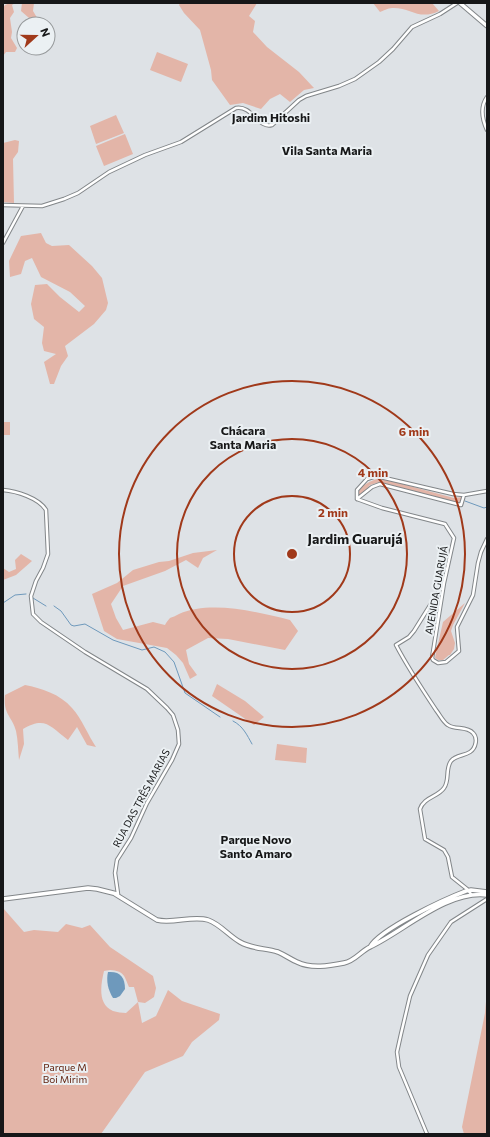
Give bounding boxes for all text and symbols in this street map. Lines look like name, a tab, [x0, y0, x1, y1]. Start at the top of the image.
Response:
north arrow	[16, 16, 56, 56]
text: N	[38, 26, 53, 38]
district label: Jardim Hitoshi	[232, 110, 310, 125]
district label: Vila Santa Maria	[282, 143, 372, 157]
district label: Chácara Santa Maria	[210, 423, 276, 451]
text: 6 min	[399, 424, 429, 438]
text: 4 min	[358, 465, 388, 479]
text: 2 min	[318, 505, 348, 519]
district label: Jardim Guarujá	[308, 530, 402, 547]
street label: AVENIDA GUARUJÁ	[422, 545, 450, 635]
centre of rings	[285, 547, 299, 561]
street label: RUA DAS TRÊS MARIAS	[110, 747, 172, 849]
district label: Parque Novo Santo Amaro	[220, 832, 292, 860]
park label: Parque M Boi Mirim	[43, 1061, 87, 1085]

